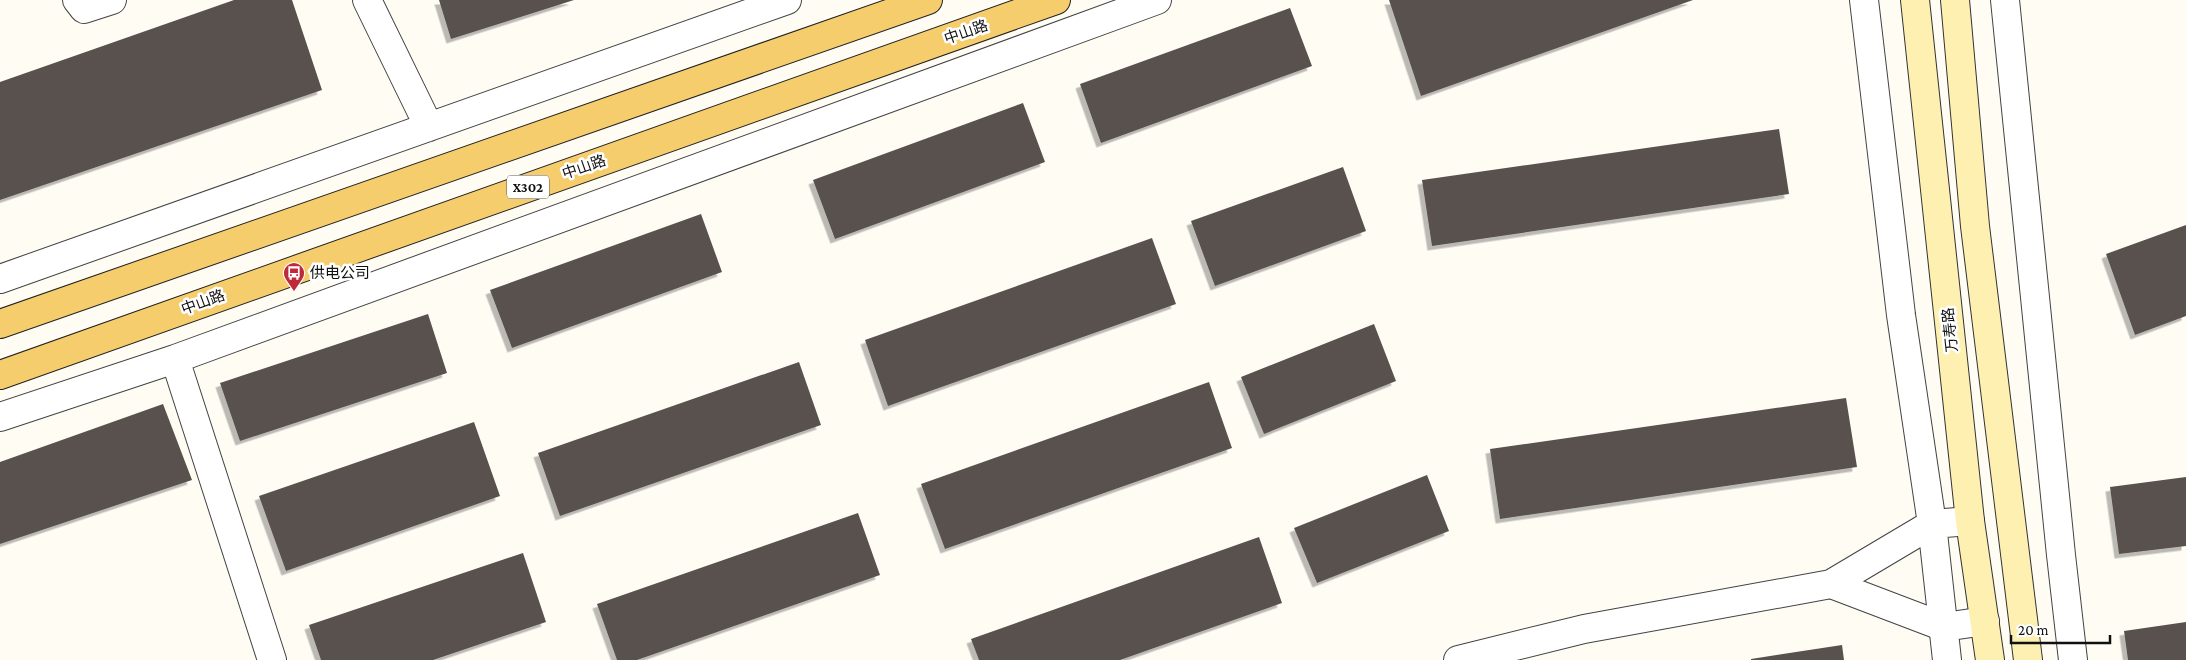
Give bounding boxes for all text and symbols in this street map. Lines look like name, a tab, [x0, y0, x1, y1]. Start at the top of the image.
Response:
street label: 中山路	[942, 17, 990, 47]
street label: 中山路	[560, 152, 608, 182]
road number: X302	[507, 176, 549, 198]
bus stop icon: 供电公司	[282, 261, 306, 292]
place label: 供电公司	[310, 264, 370, 281]
street label: 中山路	[179, 287, 227, 317]
street label: 万寿路	[1940, 307, 1960, 353]
scale bar	[2011, 612, 2110, 644]
text: 20 m	[2018, 622, 2049, 638]

